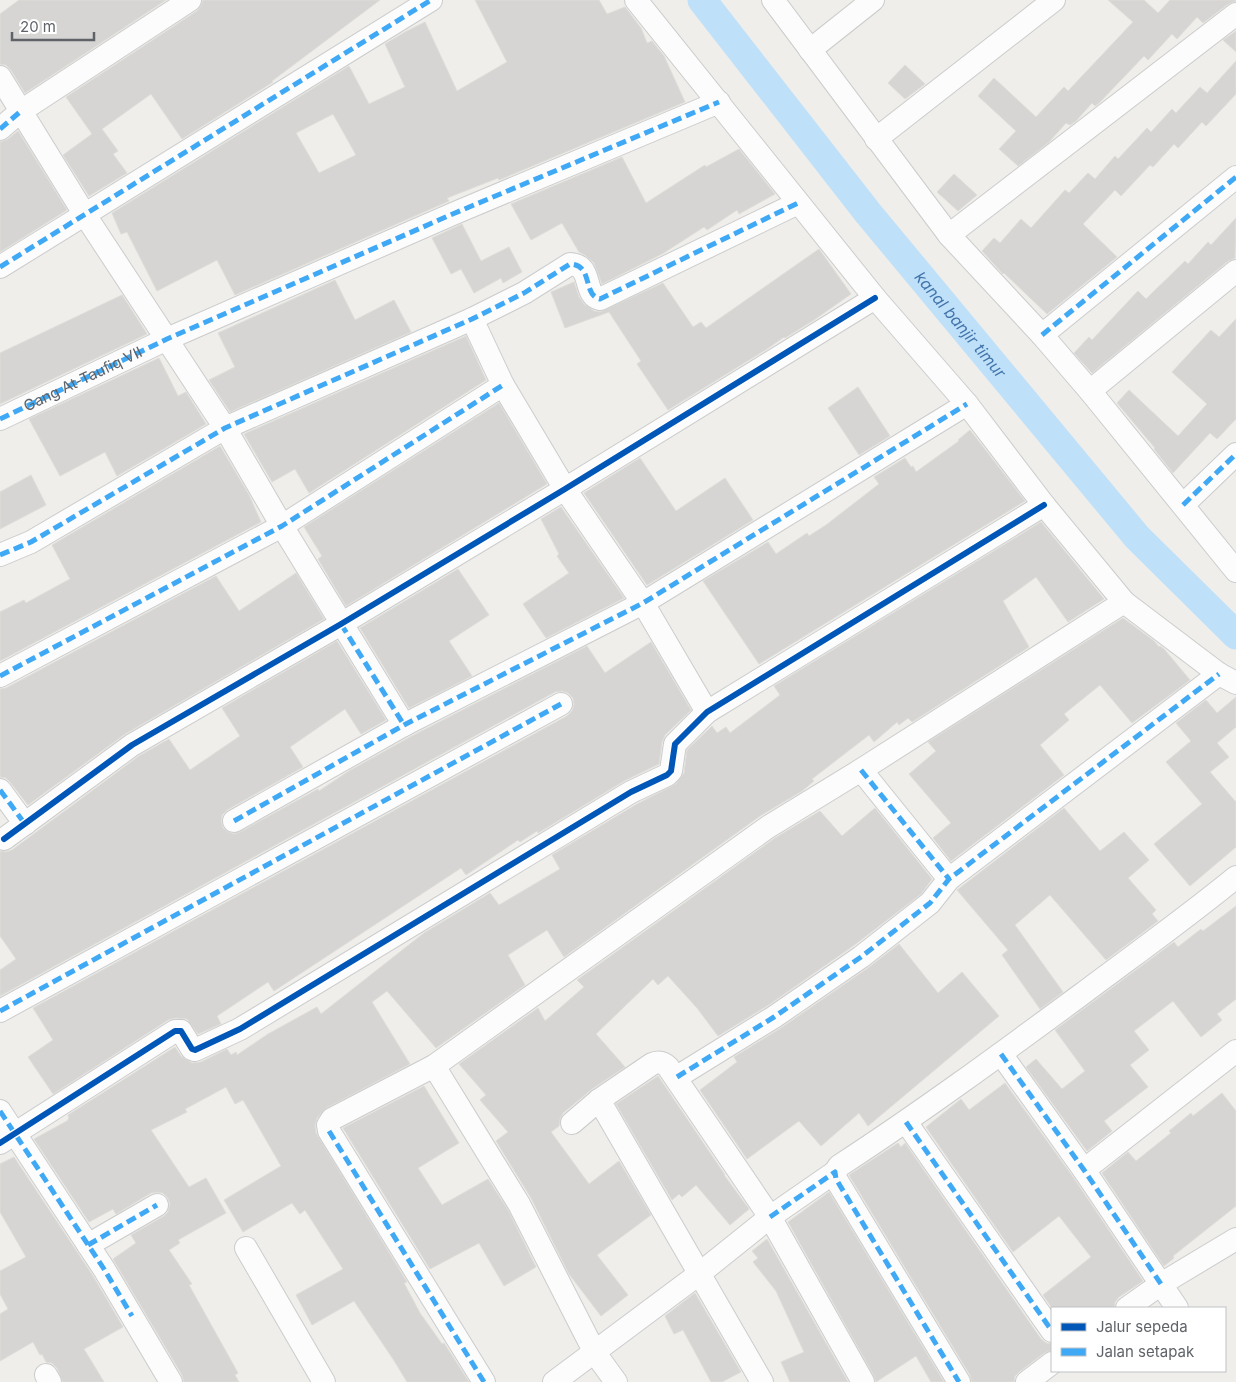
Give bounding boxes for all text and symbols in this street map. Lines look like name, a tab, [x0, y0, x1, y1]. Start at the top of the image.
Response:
scale bar	[12, 10, 95, 42]
text: 20 m	[20, 17, 56, 36]
water label: kanal banjir timur	[911, 267, 1011, 382]
street label: Gang At-Taufiq VII	[20, 342, 145, 415]
legend	[1051, 1307, 1226, 1372]
text: Jalur sepeda	[1096, 1317, 1188, 1336]
text: Jalan setapak	[1096, 1342, 1195, 1361]

